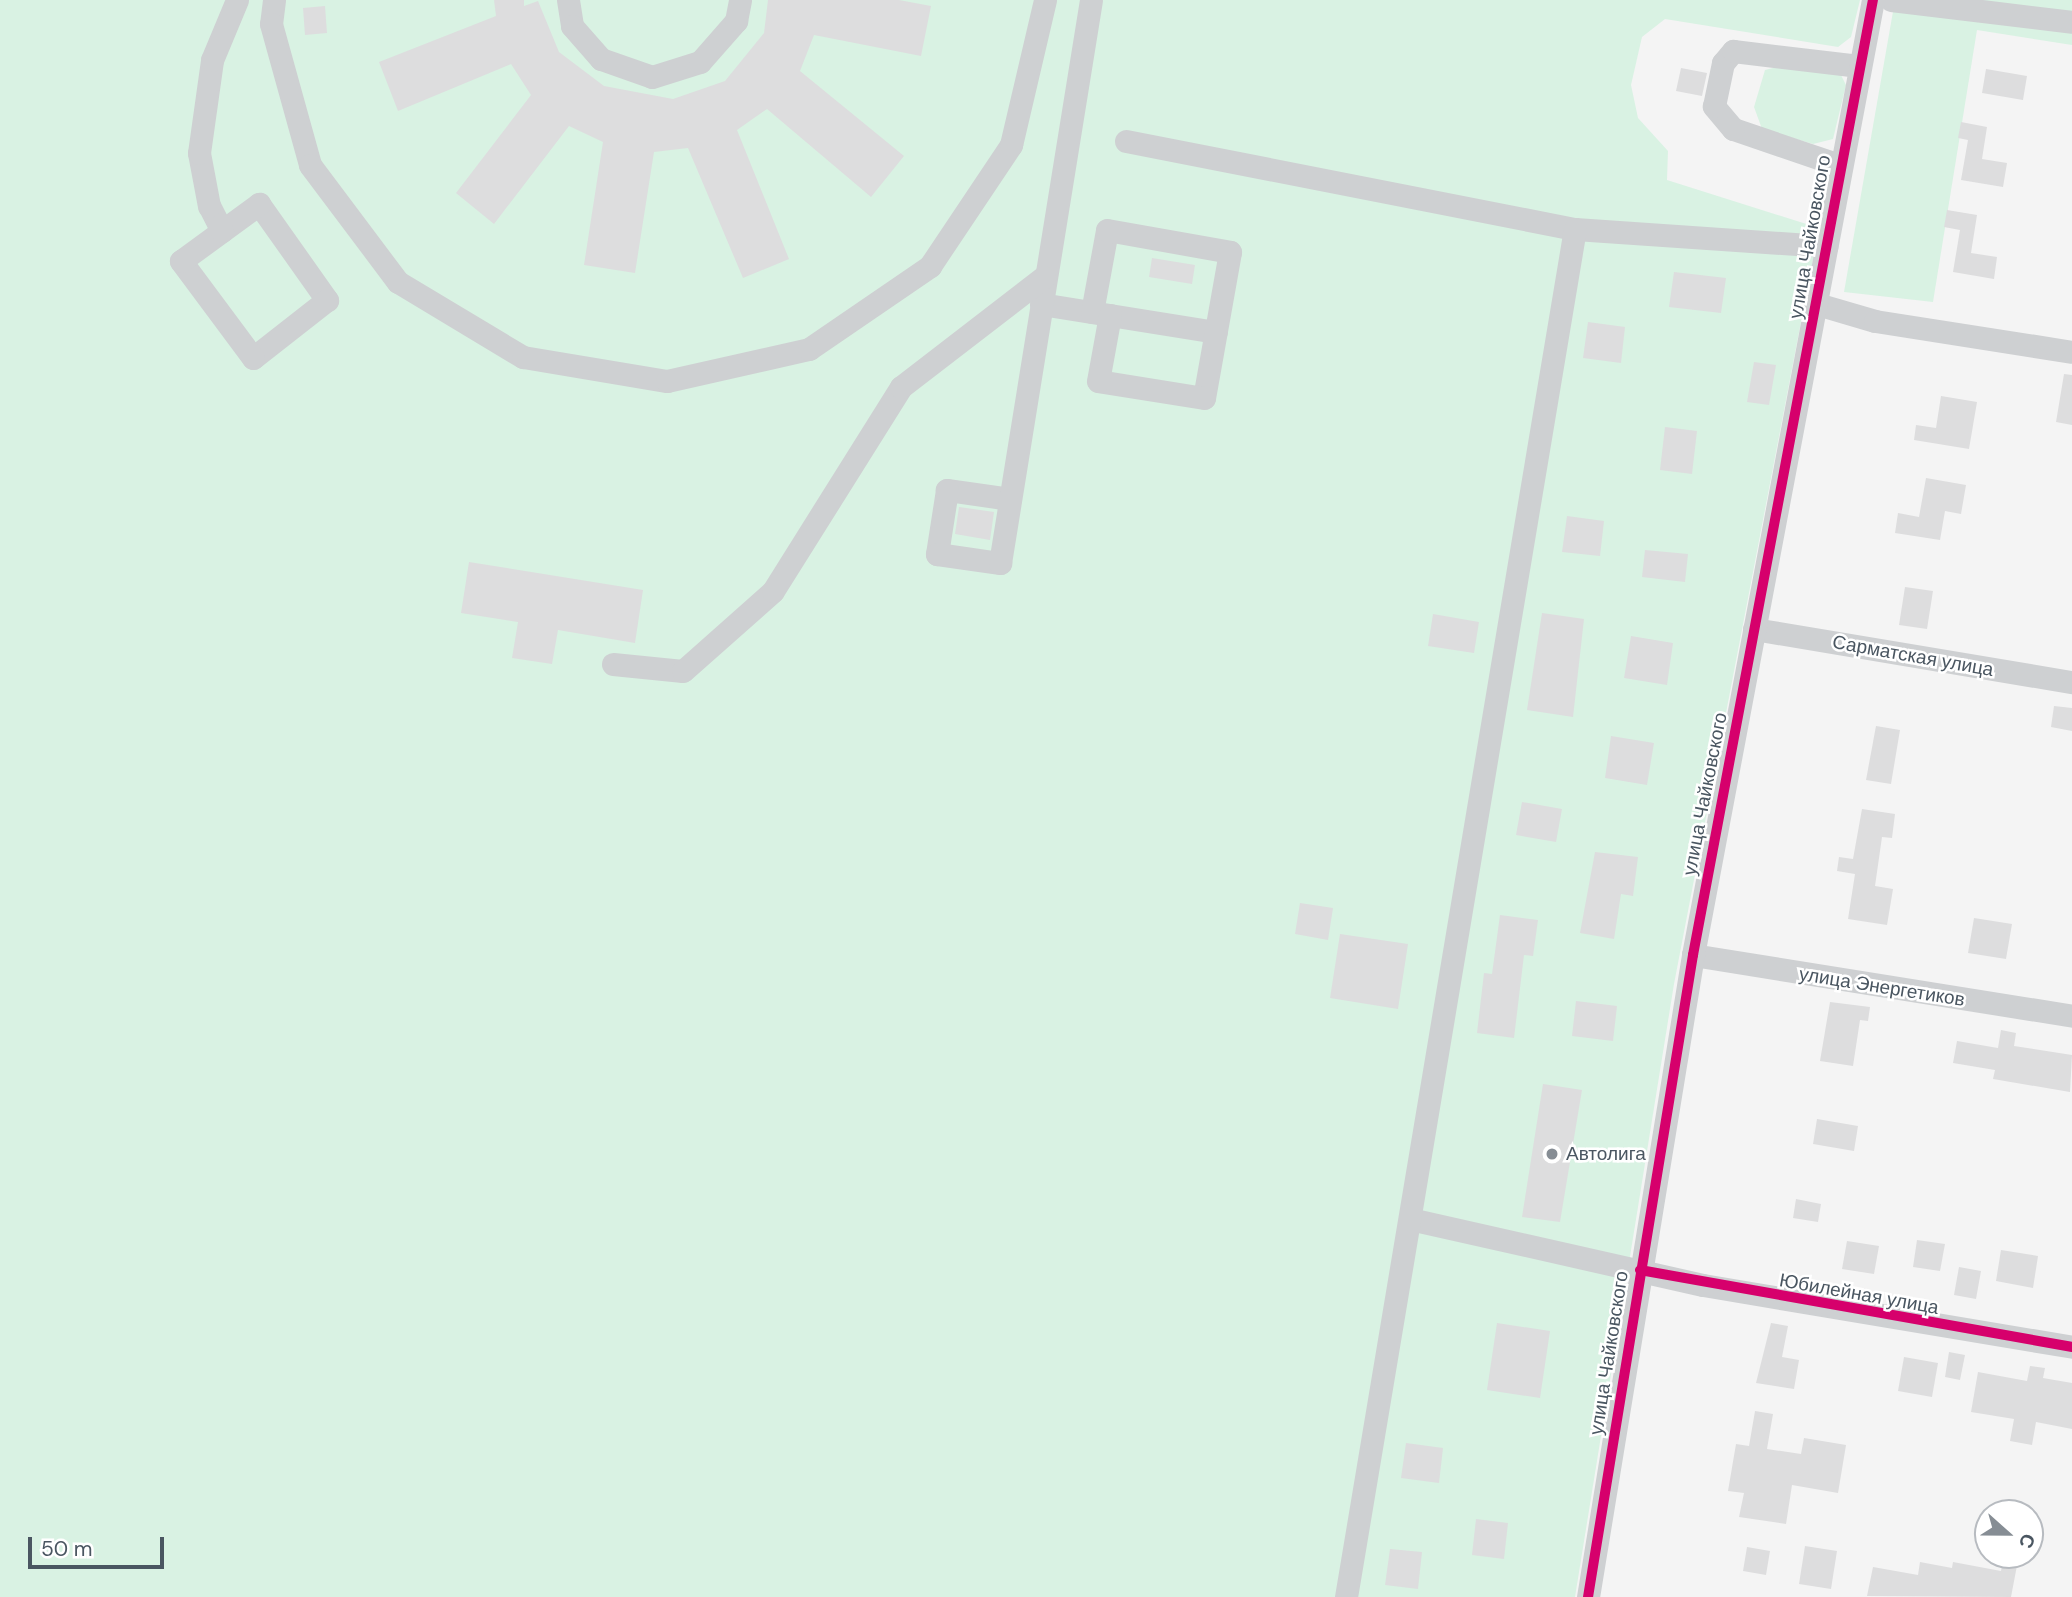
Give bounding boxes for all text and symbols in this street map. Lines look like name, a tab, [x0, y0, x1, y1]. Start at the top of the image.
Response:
street label: улица Чайковского	[1784, 153, 1836, 321]
street label: Сарматская улица	[1831, 631, 1995, 681]
street label: улица Чайковского	[1678, 710, 1732, 878]
street label: улица Энергетиков	[1797, 963, 1967, 1011]
place label: Автолига	[1566, 1143, 1646, 1165]
marker: Автолига	[1544, 1146, 1560, 1162]
street label: улица Чайковского	[1585, 1269, 1633, 1437]
street label: Юбилейная улица	[1777, 1269, 1941, 1319]
north arrow	[1974, 1499, 2044, 1569]
scale bar	[32, 1524, 168, 1568]
text: С	[2013, 1530, 2041, 1552]
text: 50 m	[41, 1535, 92, 1563]

